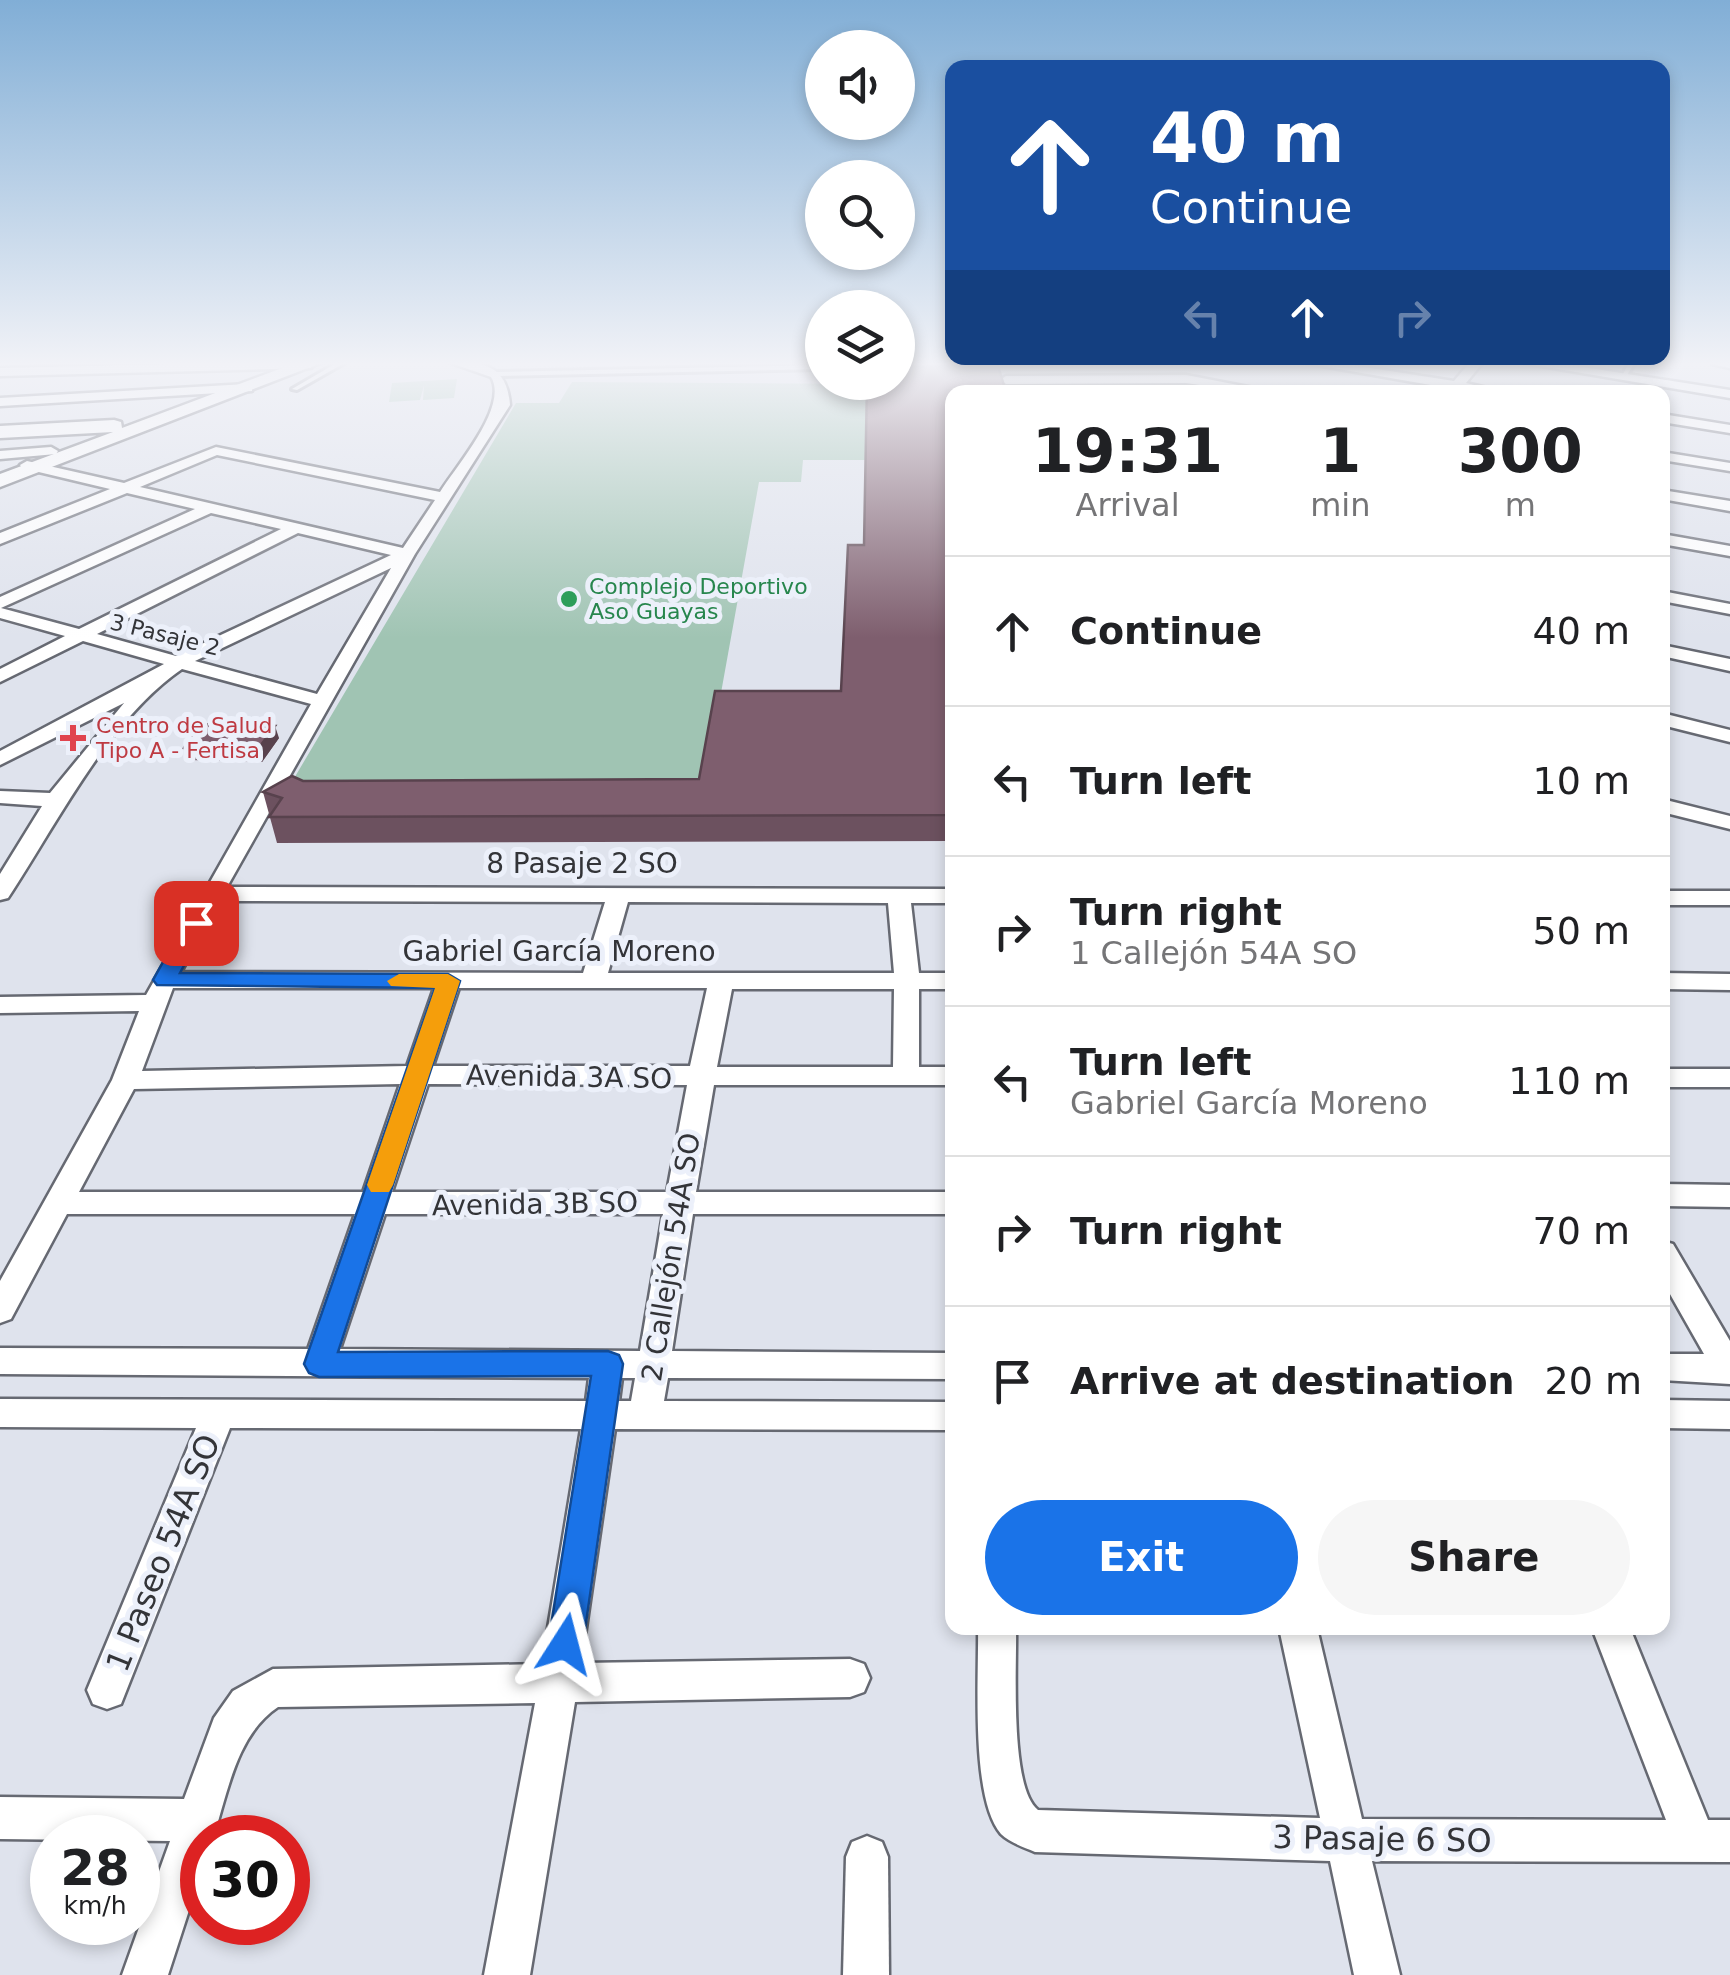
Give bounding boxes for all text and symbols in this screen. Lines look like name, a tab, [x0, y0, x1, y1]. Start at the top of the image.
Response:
map controls	[805, 30, 915, 400]
button: sound	[805, 30, 915, 140]
text: 40 m	[1150, 97, 1345, 179]
icon: ahead	[985, 100, 1115, 230]
button: search	[805, 160, 915, 270]
text: Continue	[1150, 181, 1352, 234]
button: layers	[805, 290, 915, 400]
icon: left	[1175, 290, 1230, 345]
icon: ahead	[1280, 290, 1335, 345]
icon: right	[1385, 290, 1440, 345]
text: 19:31	[1032, 416, 1223, 486]
text: 1	[1319, 416, 1361, 486]
text: 300	[1458, 416, 1583, 486]
text: Arrival	[1076, 486, 1180, 524]
text: min	[1310, 486, 1371, 524]
text: m	[1505, 486, 1536, 524]
place label: Complejo Deportivo Aso Guayas	[589, 574, 808, 624]
marker: Complejo Deportivo Aso Guayas	[558, 588, 580, 610]
icon: ahead	[985, 604, 1040, 659]
street label: 3 Pasaje 2	[107, 609, 223, 661]
text: Continue	[1070, 609, 1262, 653]
text: 40 m	[1533, 609, 1630, 653]
place label: Centro de Salud Tipo A - Fertisa	[95, 713, 272, 763]
marker: Centro de Salud Tipo A - Fertisa	[60, 725, 86, 751]
icon: left	[985, 754, 1040, 809]
text: Turn left	[1070, 759, 1251, 803]
text: 10 m	[1533, 759, 1630, 803]
street label: 8 Pasaje 2 SO	[486, 847, 678, 880]
pin	[154, 881, 239, 966]
text: Turn right	[1070, 890, 1282, 934]
icon: arrive	[169, 896, 224, 951]
icon: right	[985, 904, 1040, 959]
text: 50 m	[1533, 909, 1630, 953]
text: 1 Callejón 54A SO	[1070, 934, 1357, 972]
street label: Gabriel García Moreno	[402, 935, 716, 968]
text: Turn left	[1070, 1040, 1251, 1084]
icon: left	[985, 1054, 1040, 1109]
street label: Avenida 3A SO	[466, 1059, 672, 1095]
text: 110 m	[1508, 1059, 1630, 1103]
text: Gabriel García Moreno	[1070, 1084, 1428, 1122]
street label: 2 Callejón 54A SO	[635, 1130, 707, 1384]
street label: Avenida 3B SO	[432, 1186, 638, 1222]
icon: right	[985, 1204, 1040, 1259]
text: Turn right	[1070, 1209, 1282, 1253]
text: 70 m	[1533, 1209, 1630, 1253]
icon: arrive	[985, 1354, 1040, 1409]
text: Arrive at destination	[1070, 1359, 1515, 1403]
text: 20 m	[1545, 1359, 1642, 1403]
street label: 1 Paseo 54A SO	[98, 1429, 228, 1677]
button: Exit	[985, 1500, 1298, 1615]
button: Share	[1318, 1500, 1630, 1615]
position arrow	[513, 1592, 617, 1696]
speed limit sign: 30	[180, 1815, 310, 1945]
street label: 3 Pasaje 6 SO	[1272, 1818, 1492, 1860]
text: 28	[60, 1839, 130, 1897]
text: km/h	[63, 1891, 127, 1920]

